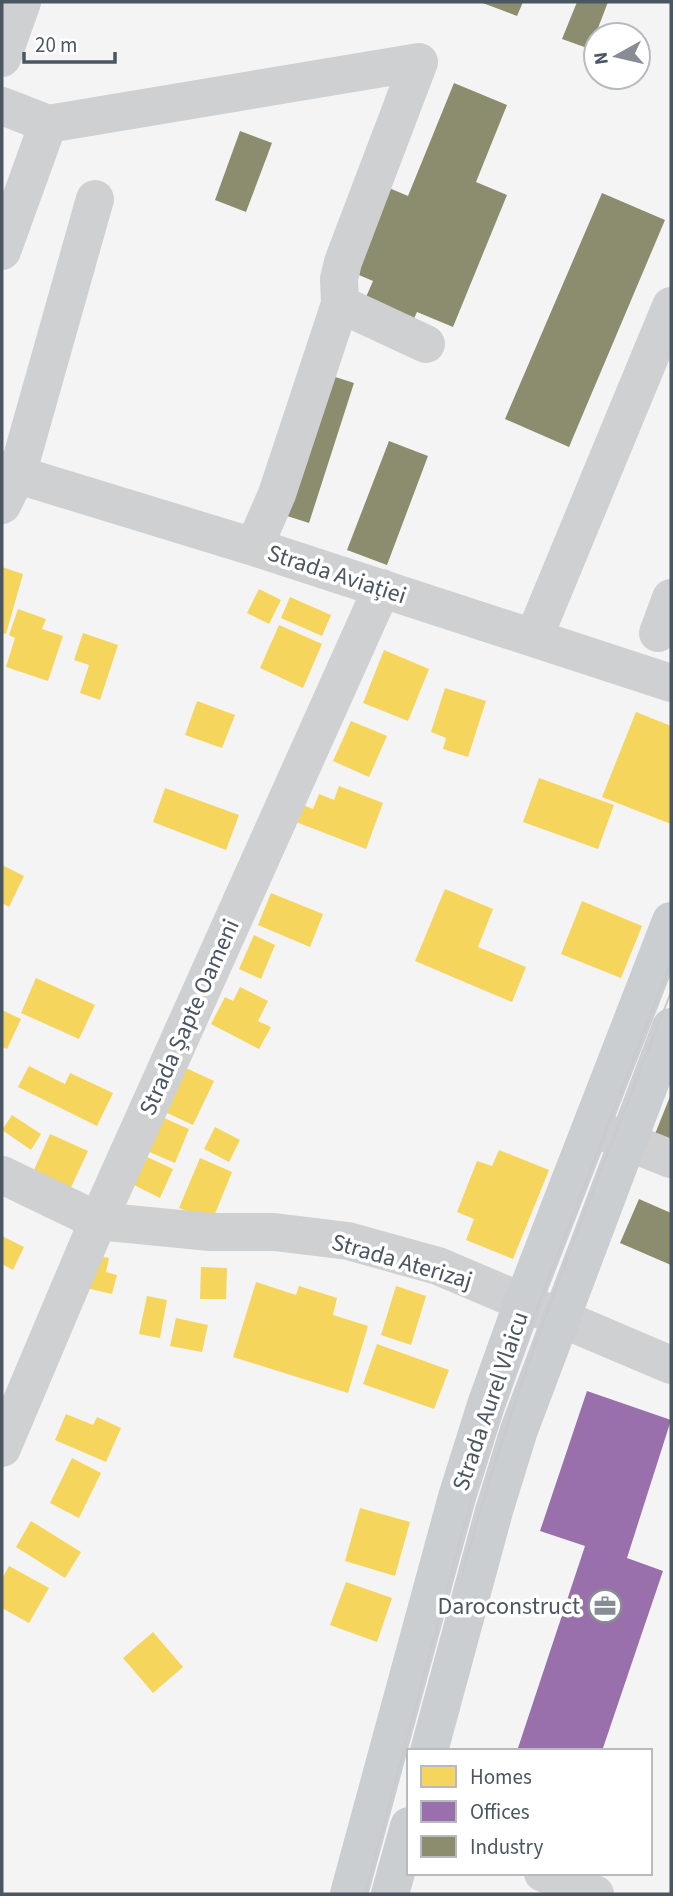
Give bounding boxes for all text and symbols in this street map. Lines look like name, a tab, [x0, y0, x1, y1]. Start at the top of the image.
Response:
scale bar	[24, 21, 116, 65]
north arrow	[582, 21, 652, 91]
text: 20 m	[35, 30, 77, 60]
text: N	[587, 50, 616, 66]
street label: Strada Aviației	[263, 536, 411, 613]
street label: Strada Șapte Oameni	[130, 913, 248, 1121]
street label: Strada Aterizaj	[327, 1225, 476, 1298]
street label: Strada Aurel Vlaicu	[443, 1307, 538, 1496]
office icon: Daroconstruct	[586, 1587, 624, 1625]
place label: Daroconstruct	[438, 1589, 580, 1624]
legend	[407, 1749, 652, 1875]
text: Homes	[470, 1762, 532, 1792]
text: Offices	[470, 1797, 530, 1827]
text: Industry	[470, 1832, 543, 1862]

